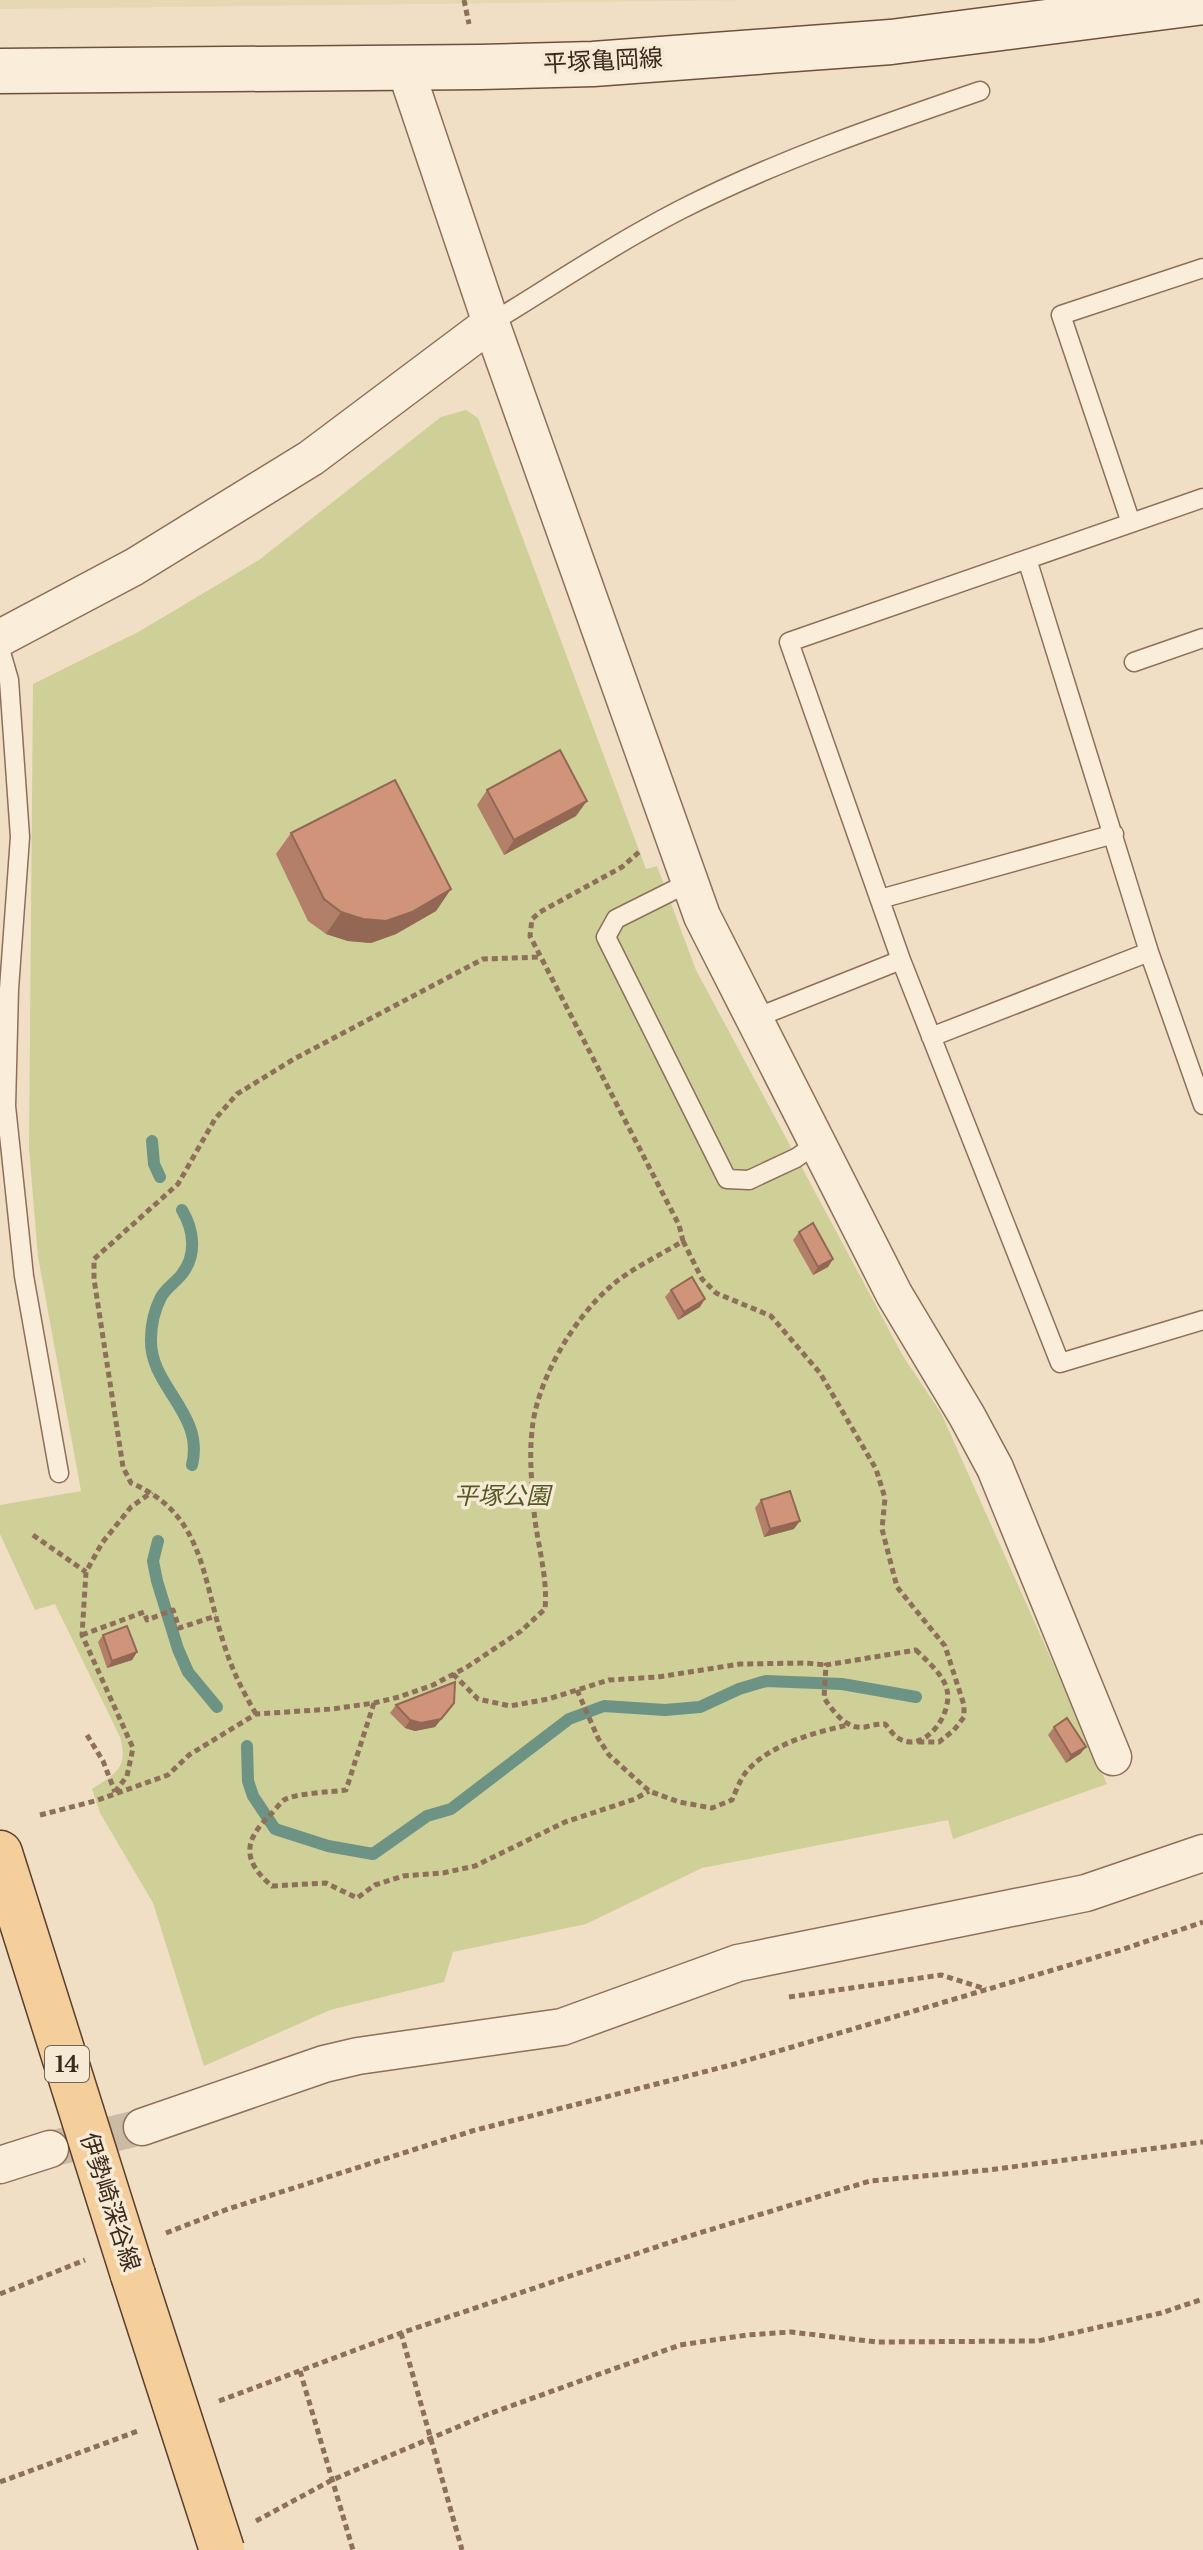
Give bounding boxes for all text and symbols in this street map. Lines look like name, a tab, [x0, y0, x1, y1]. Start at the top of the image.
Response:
street label: 平塚亀岡線	[542, 43, 664, 78]
park label: 平塚公園	[454, 1481, 553, 1510]
road number: 14	[45, 2046, 89, 2082]
street label: 伊勢崎深谷線	[74, 2129, 147, 2275]

